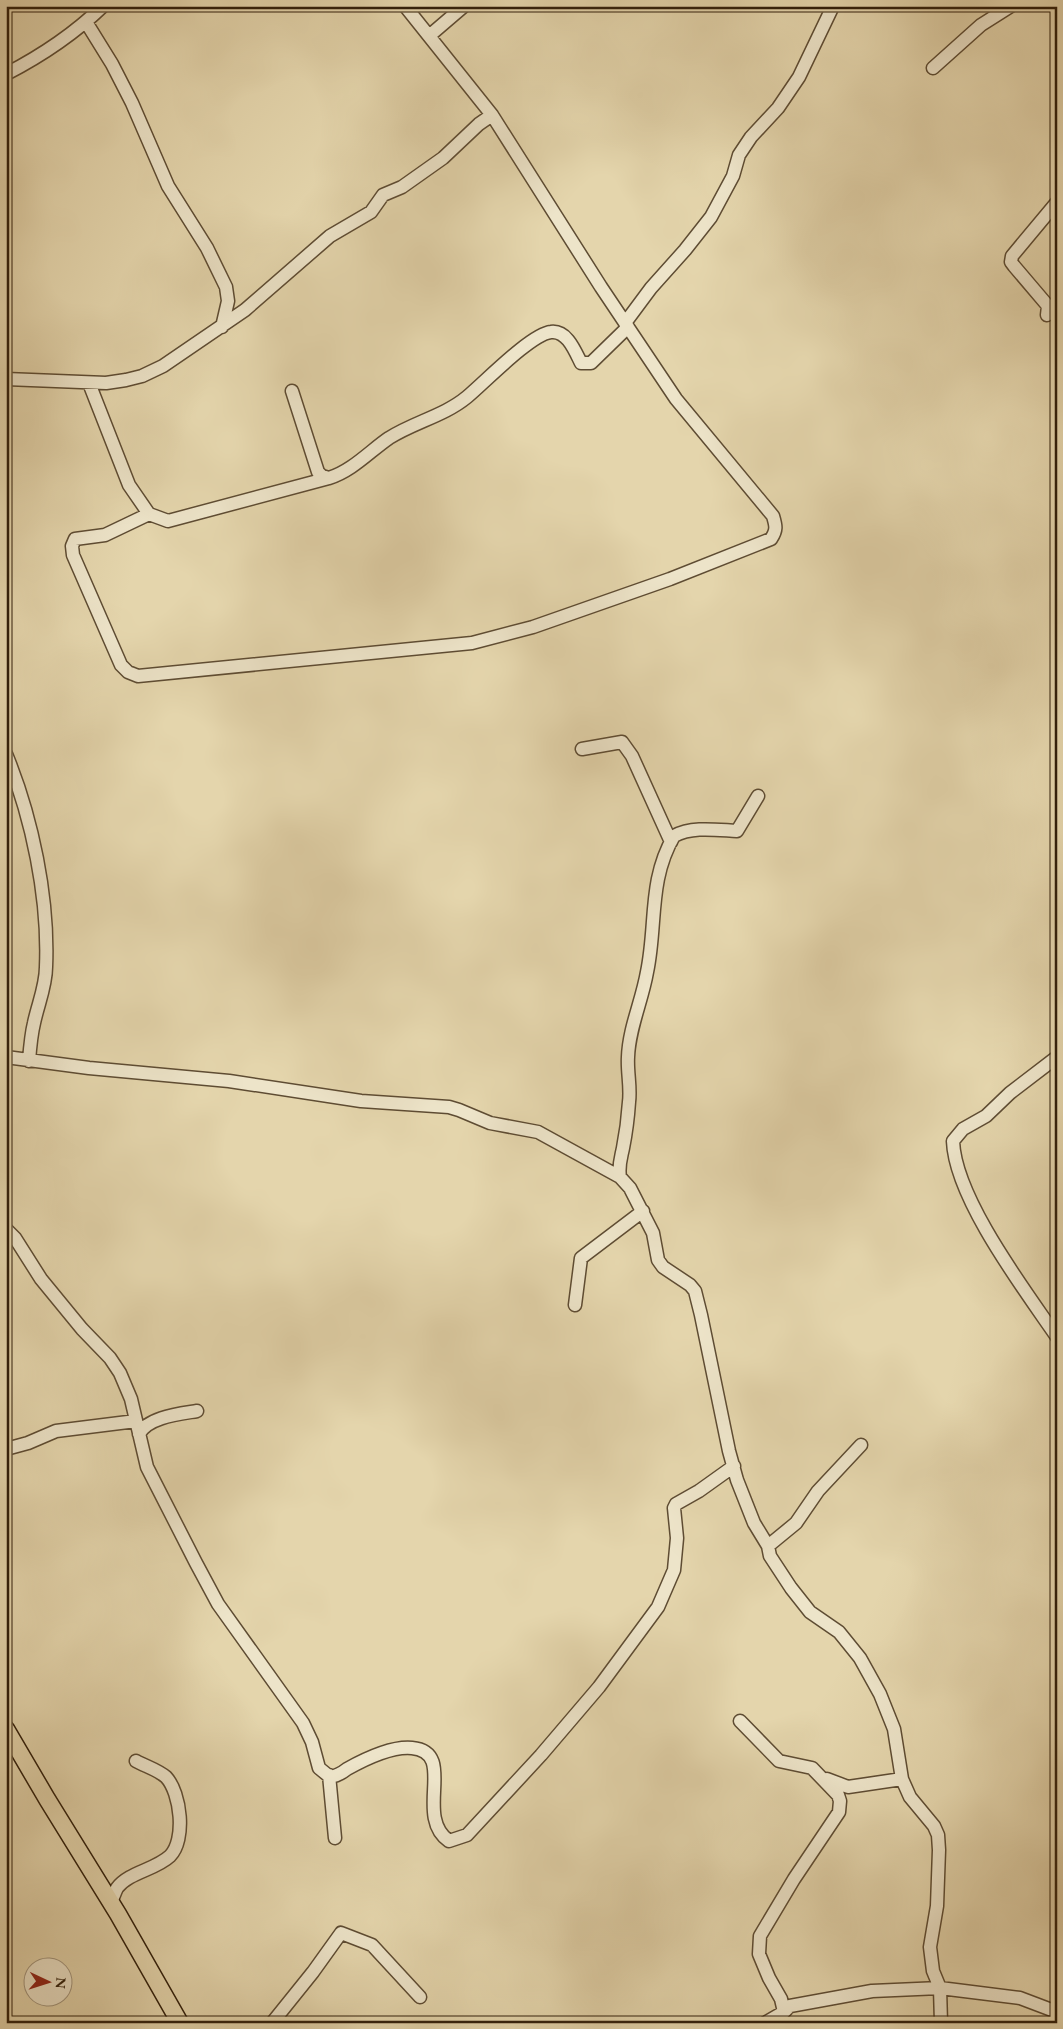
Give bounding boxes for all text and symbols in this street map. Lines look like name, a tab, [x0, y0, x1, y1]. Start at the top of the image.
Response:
north arrow	[22, 1956, 72, 2006]
text: N	[52, 1977, 70, 1990]

